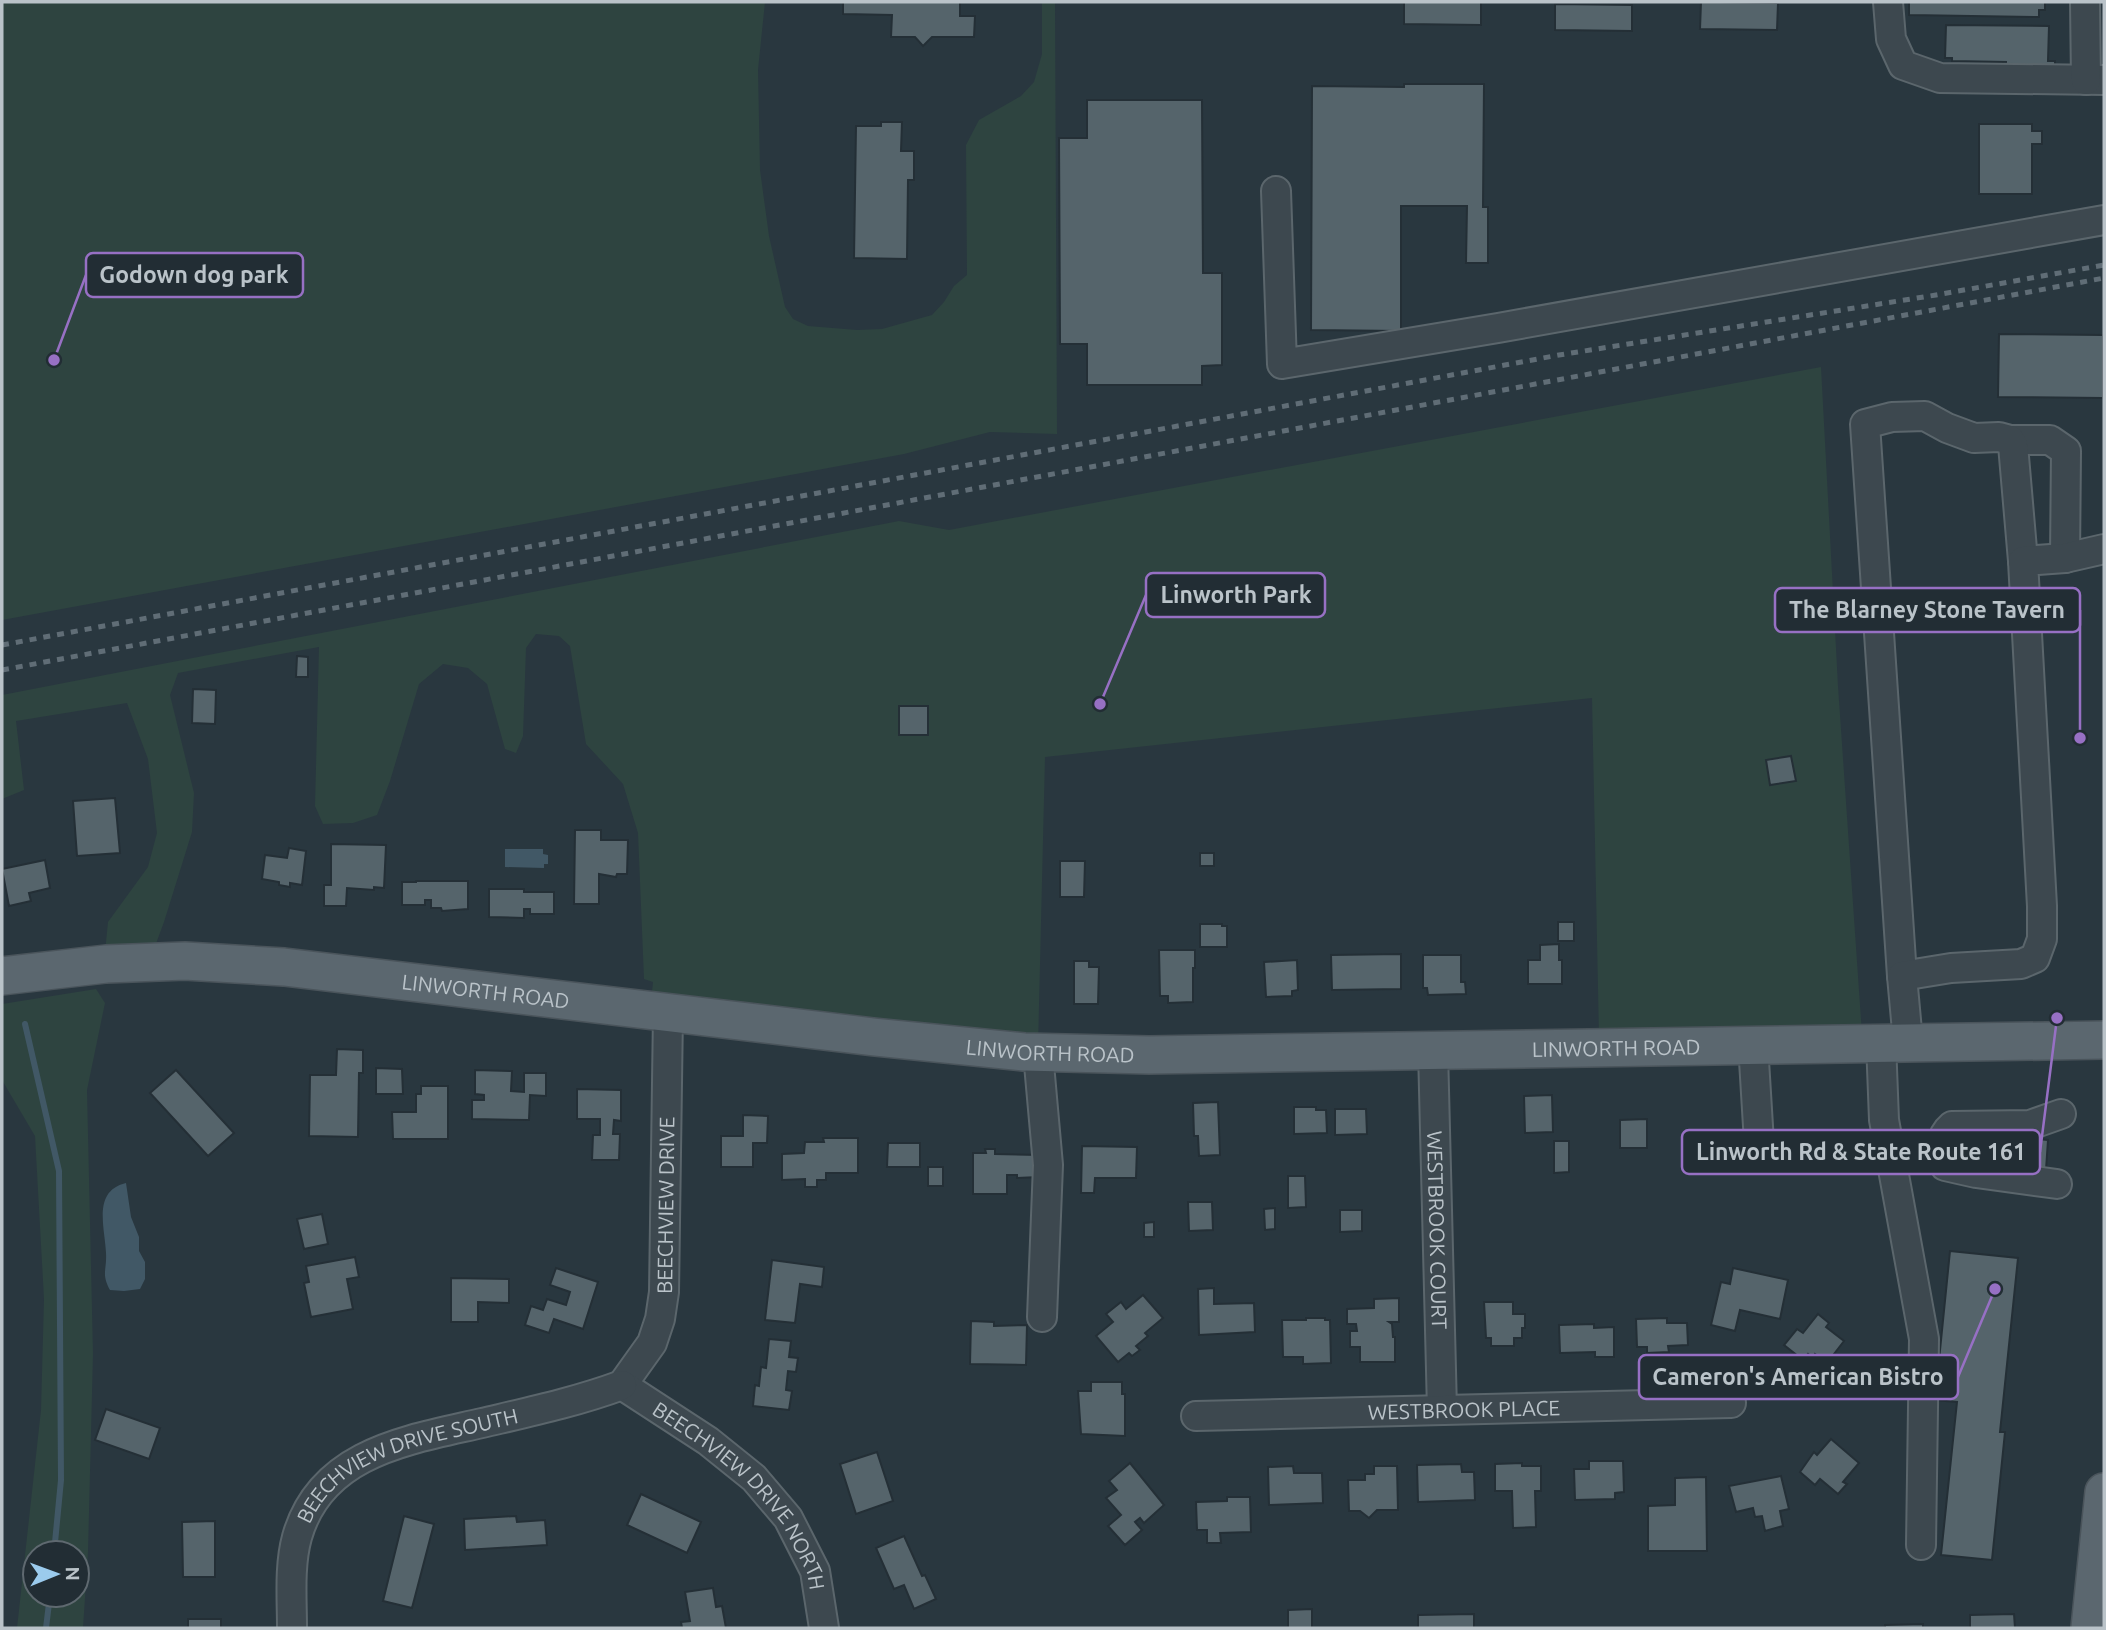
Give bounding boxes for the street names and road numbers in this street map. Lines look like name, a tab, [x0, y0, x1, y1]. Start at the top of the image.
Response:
street label: LINWORTH ROAD	[401, 969, 571, 1013]
street label: LINWORTH ROAD	[965, 1034, 1135, 1067]
street label: LINWORTH ROAD	[1532, 1034, 1701, 1061]
street label: BEECHVIEW DRIVE	[652, 1116, 679, 1294]
street label: WESTBROOK COURT	[1423, 1130, 1452, 1330]
street label: WESTBROOK PLACE	[1367, 1395, 1560, 1424]
street label: BEECHVIEW DRIVE NORTH	[649, 1397, 830, 1591]
street label: BEECHVIEW DRIVE SOUTH	[292, 1403, 520, 1526]

